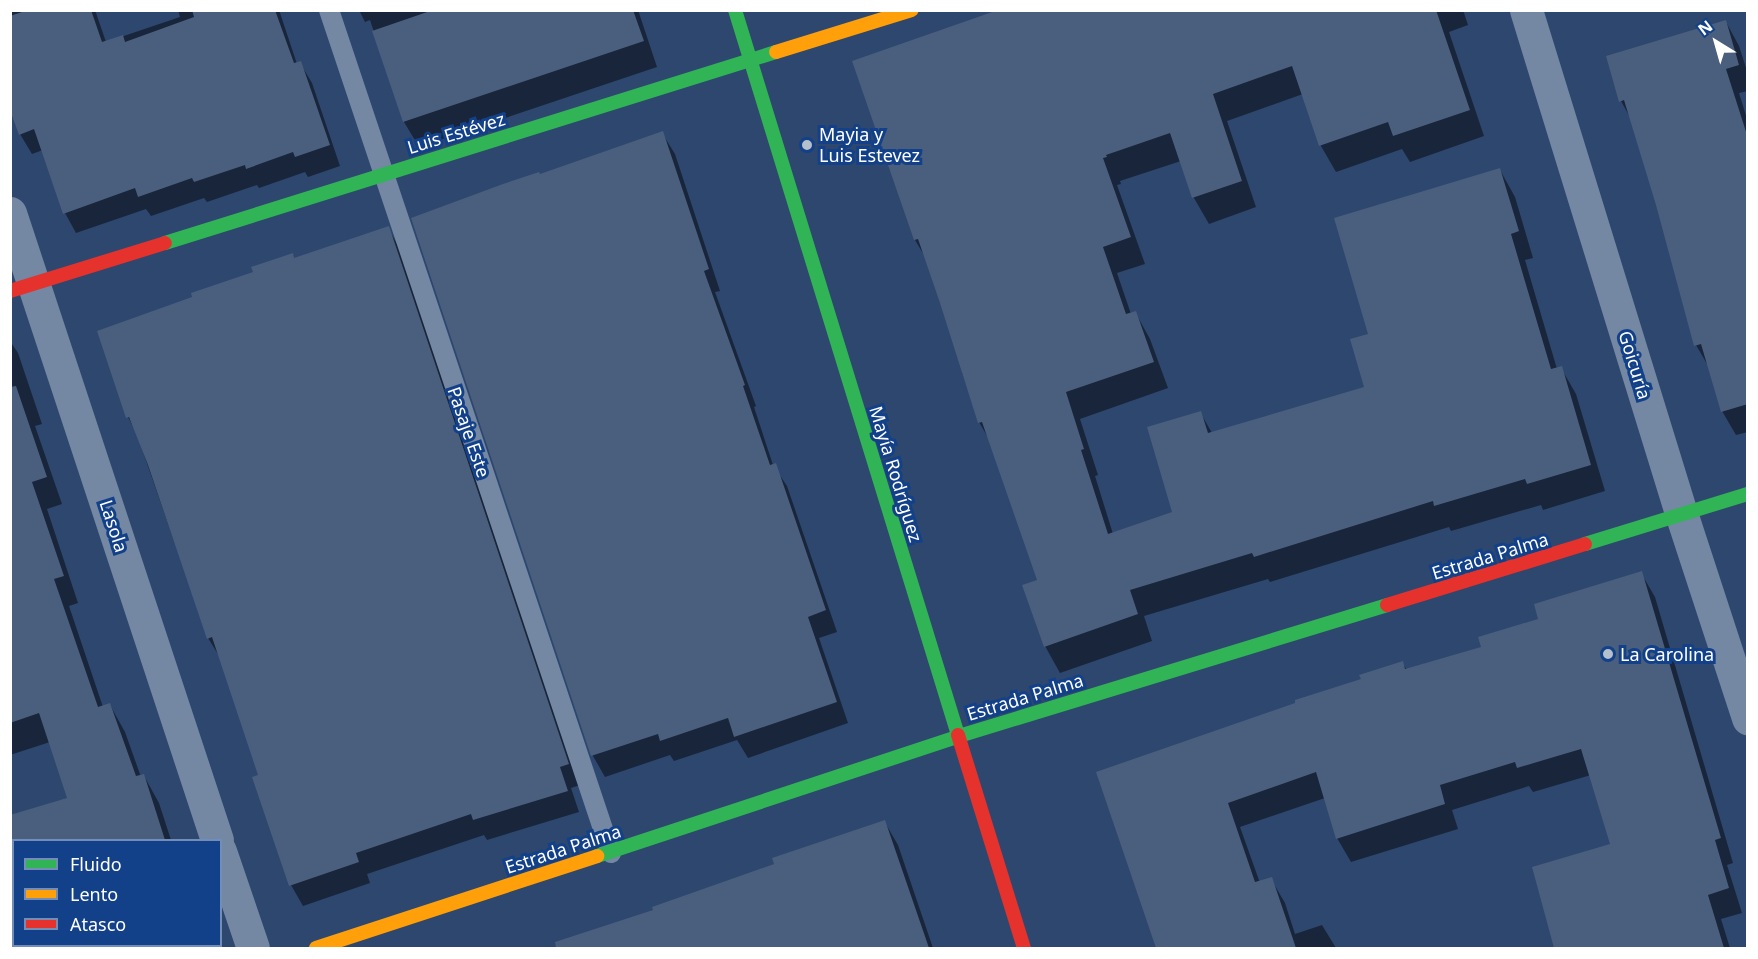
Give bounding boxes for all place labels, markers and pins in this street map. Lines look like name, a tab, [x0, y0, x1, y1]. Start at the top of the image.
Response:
place label: Mayia y Luis Estevez	[819, 124, 920, 166]
marker: Mayia y Luis Estevez	[800, 138, 814, 152]
place label: La Carolina	[1620, 643, 1714, 665]
marker: La Carolina	[1601, 647, 1615, 661]

